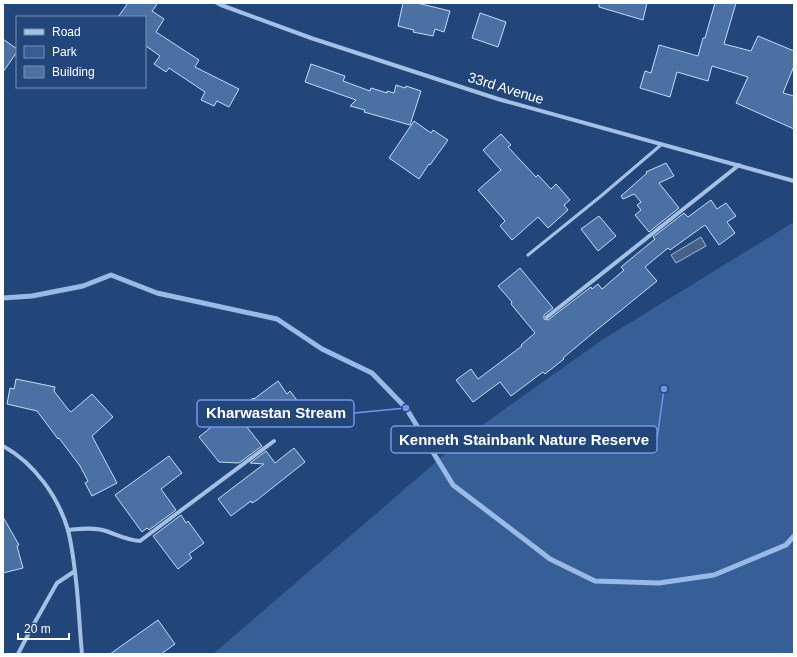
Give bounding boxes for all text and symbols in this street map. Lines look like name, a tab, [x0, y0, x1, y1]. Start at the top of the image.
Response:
legend	[16, 16, 146, 88]
text: Road	[52, 25, 81, 39]
text: Park	[52, 45, 78, 59]
text: Building	[52, 65, 95, 79]
street label: 33rd Avenue	[466, 69, 546, 107]
callout: Kharwastan Stream	[197, 400, 354, 427]
text: Kharwastan Stream	[206, 404, 346, 421]
callout: Kenneth Stainbank Nature Reserve	[391, 426, 657, 453]
text: Kenneth Stainbank Nature Reserve	[399, 431, 649, 448]
scale bar	[18, 615, 69, 641]
text: 20 m	[24, 622, 51, 636]

